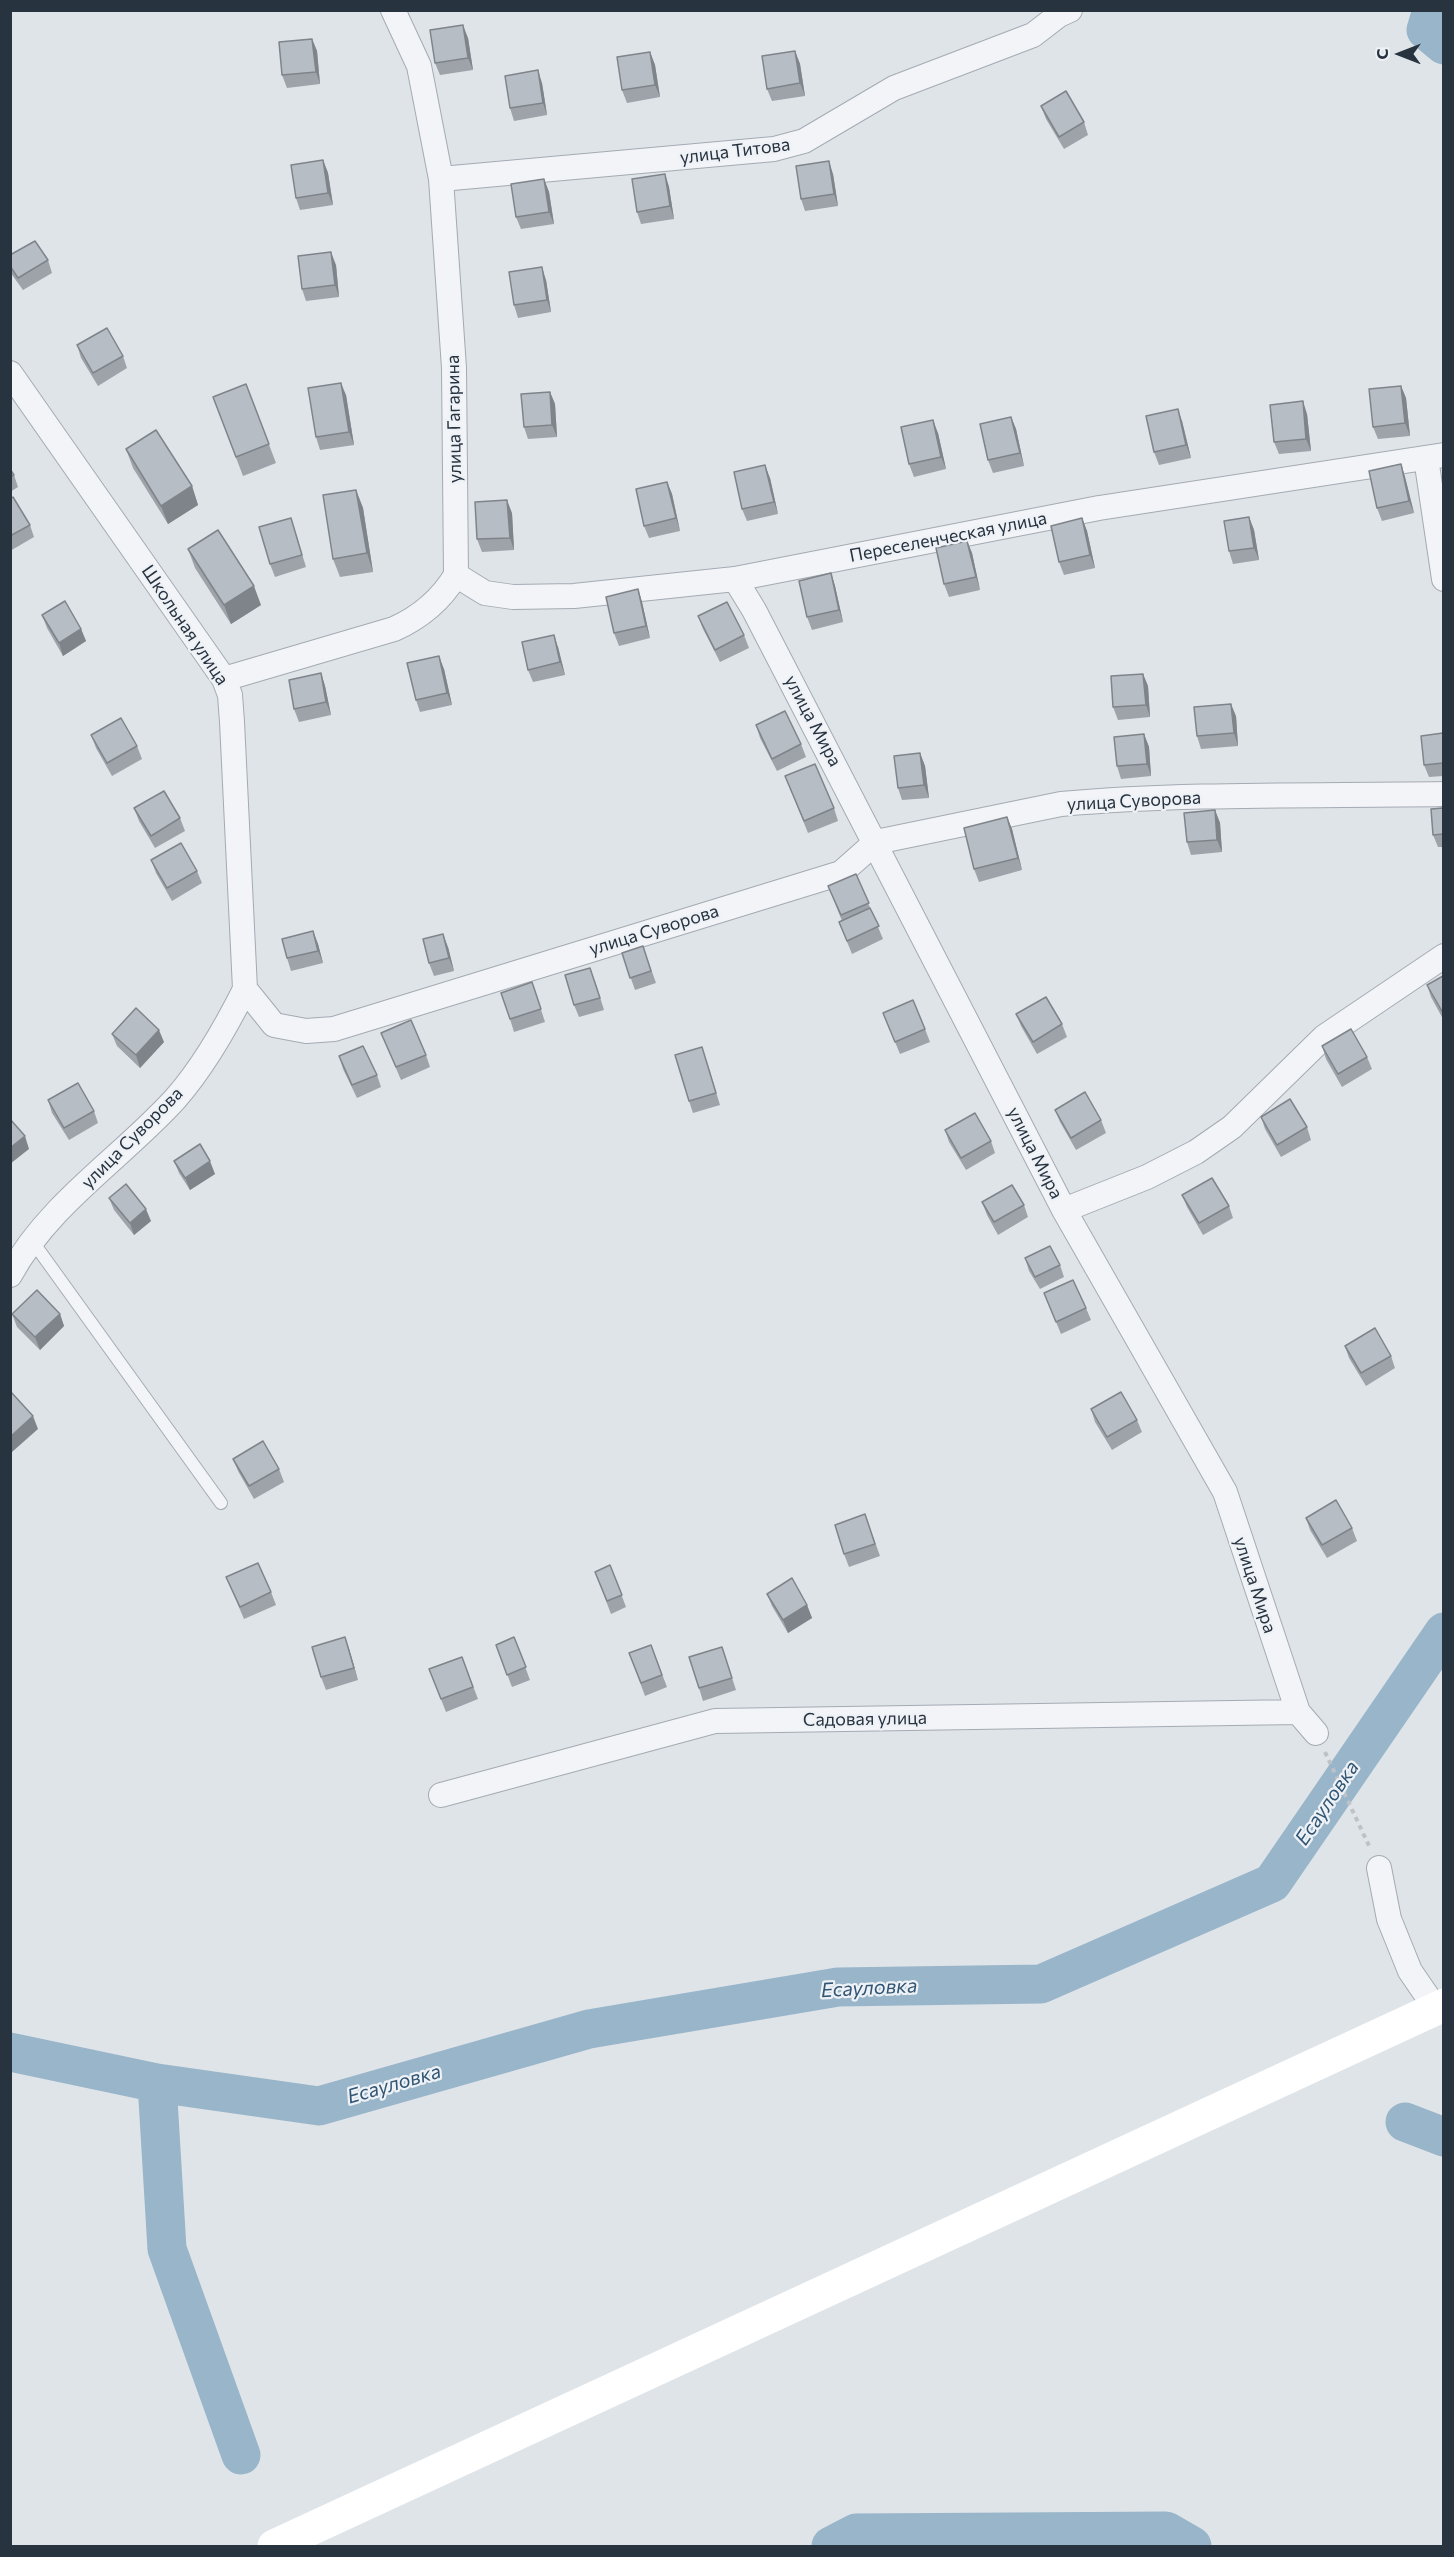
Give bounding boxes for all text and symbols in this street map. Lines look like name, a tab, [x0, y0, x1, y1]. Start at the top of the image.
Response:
north arrow	[1370, 24, 1430, 84]
text: С	[1372, 49, 1391, 59]
street label: улица Титова	[679, 134, 791, 168]
street label: улица Гагарина	[442, 355, 466, 483]
street label: Переселенческая улица	[848, 507, 1048, 567]
street label: Школьная улица	[137, 561, 233, 689]
street label: улица Мира	[780, 672, 846, 770]
street label: улица Суворова	[1066, 787, 1202, 815]
street label: улица Суворова	[587, 900, 721, 960]
street label: улица Суворова	[77, 1083, 187, 1193]
street label: улица Мира	[1003, 1104, 1067, 1202]
street label: улица Мира	[1229, 1534, 1281, 1636]
street label: Садовая улица	[803, 1707, 927, 1731]
water label: Есауловка	[1290, 1756, 1364, 1850]
water label: Есауловка	[820, 1973, 918, 2003]
water label: Есауловка	[344, 2059, 444, 2109]

